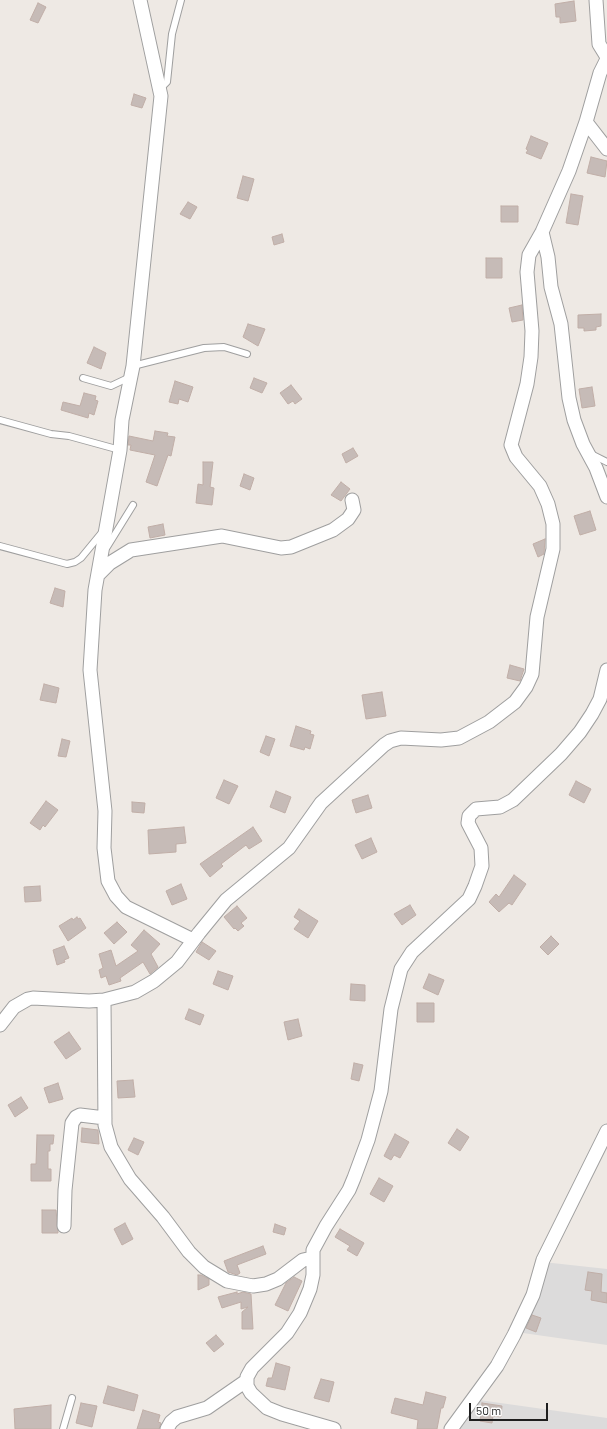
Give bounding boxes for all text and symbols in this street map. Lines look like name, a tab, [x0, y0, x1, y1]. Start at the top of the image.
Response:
scale bar	[471, 1395, 550, 1421]
text: 50 m	[476, 1403, 501, 1417]

